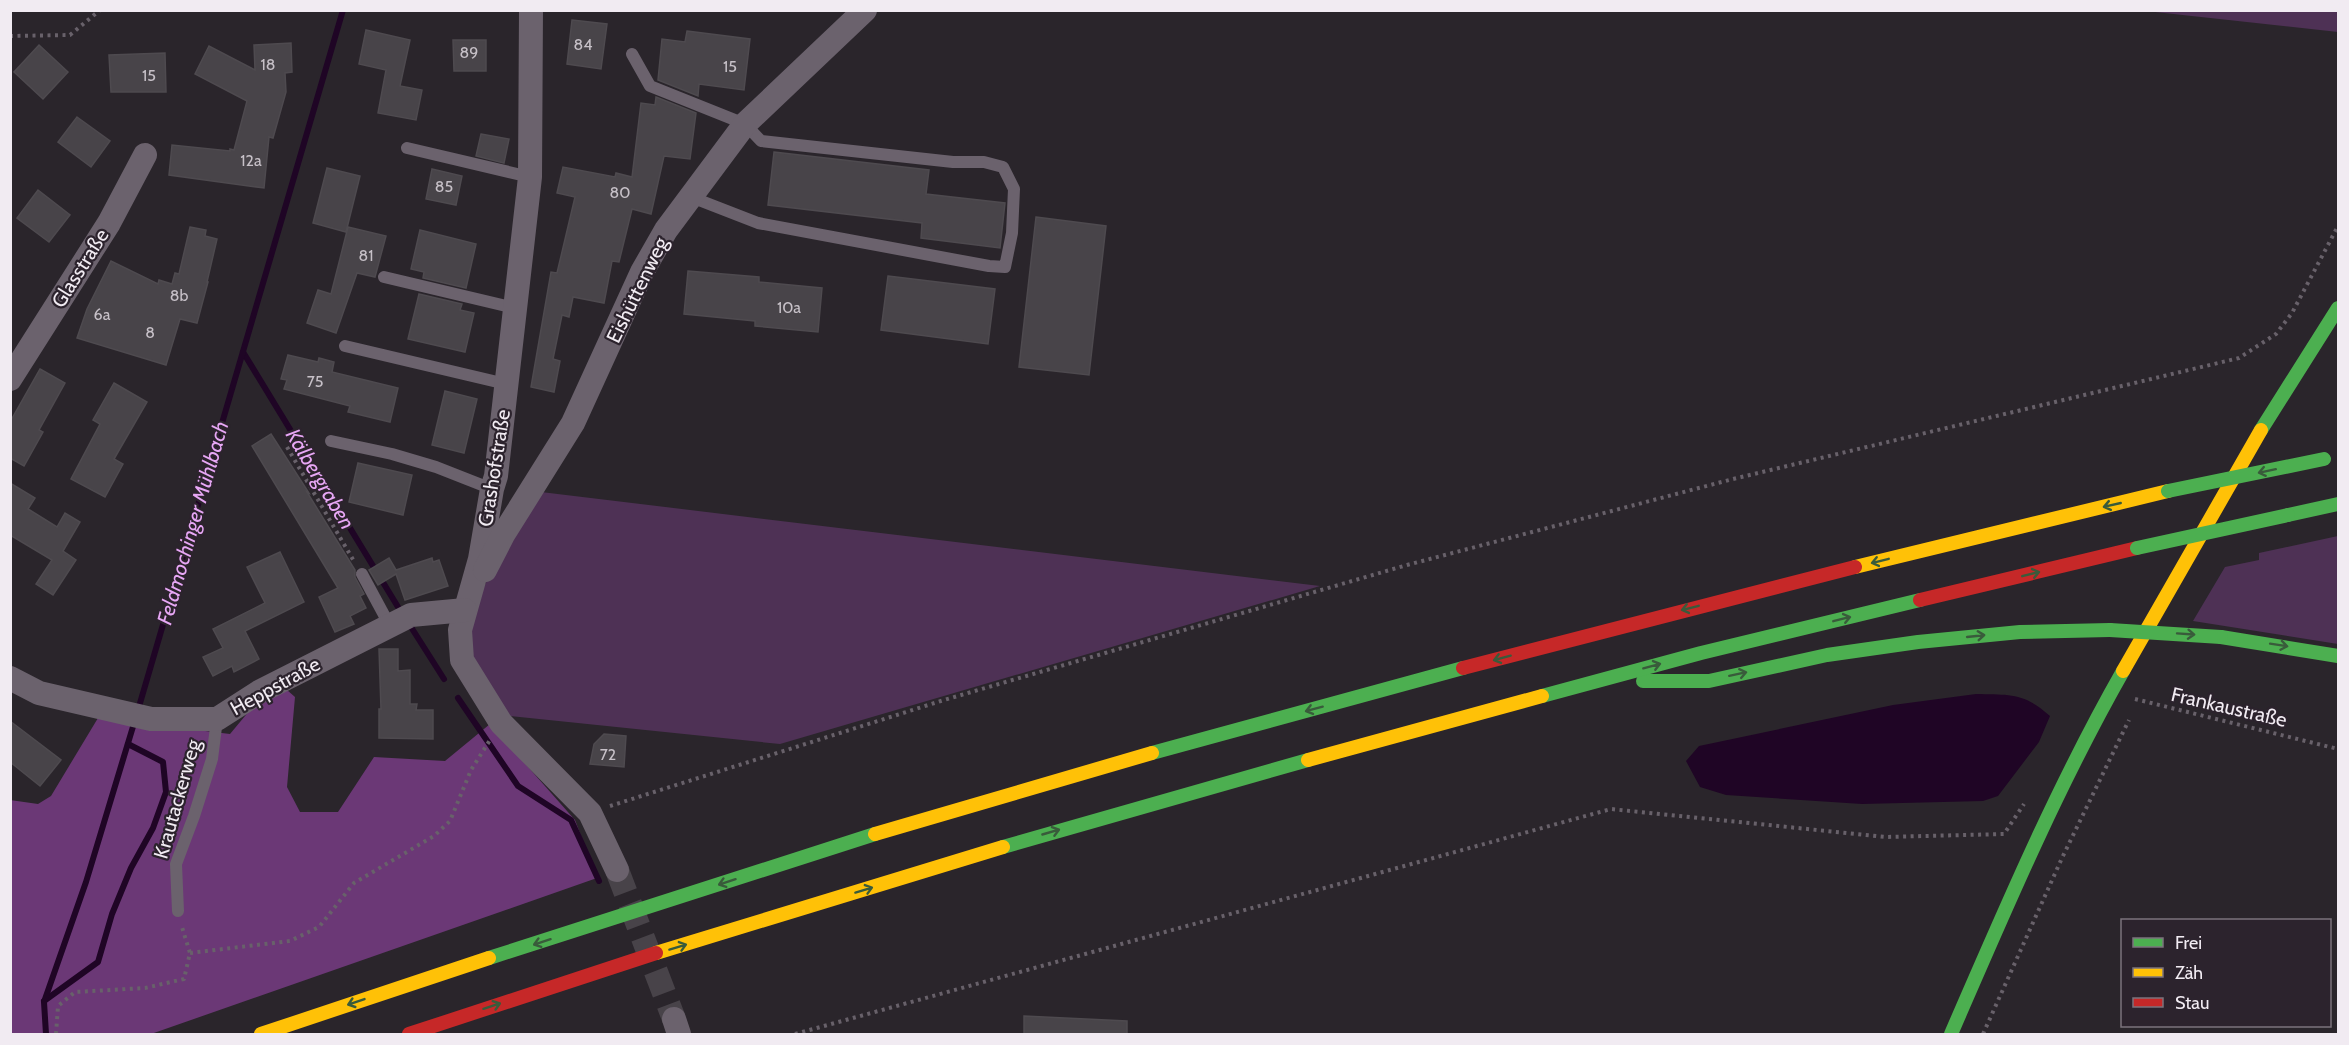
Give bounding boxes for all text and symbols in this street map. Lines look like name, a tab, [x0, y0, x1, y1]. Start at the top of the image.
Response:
house number: 84	[574, 35, 592, 54]
house number: 89	[460, 43, 478, 62]
house number: 18	[261, 55, 275, 74]
house number: 15	[723, 57, 737, 76]
house number: 15	[142, 66, 156, 85]
house number: 12a	[240, 151, 262, 170]
house number: 85	[435, 177, 453, 196]
house number: 80	[610, 183, 630, 202]
street label: Glasstraße	[46, 224, 114, 312]
street label: Eishüttenweg	[601, 232, 673, 347]
house number: 81	[359, 246, 373, 265]
house number: 8b	[170, 286, 188, 305]
house number: 10a	[777, 298, 801, 317]
house number: 6a	[94, 305, 111, 324]
house number: 8	[145, 323, 155, 342]
house number: 75	[307, 372, 323, 391]
street label: Grashofstraße	[473, 408, 515, 528]
water label: Feldmochinger Mühlbach	[152, 418, 234, 627]
water label: Kälbergraben	[281, 424, 360, 534]
one-way arrow	[2257, 465, 2276, 477]
one-way arrow	[2102, 500, 2122, 511]
one-way arrow	[1870, 555, 1889, 567]
one-way arrow	[2021, 567, 2040, 579]
one-way arrow	[1681, 602, 1700, 614]
one-way arrow	[1832, 613, 1851, 625]
one-way arrow	[2176, 629, 2196, 640]
one-way arrow	[1966, 630, 1986, 641]
one-way arrow	[2269, 639, 2288, 650]
street label: Heppstraße	[226, 652, 324, 720]
one-way arrow	[1493, 652, 1512, 664]
one-way arrow	[1642, 660, 1661, 671]
one-way arrow	[1728, 668, 1747, 680]
street label: Frankaustraße	[2169, 682, 2289, 732]
one-way arrow	[1304, 703, 1323, 715]
street label: Krautackerweg	[149, 736, 206, 861]
house number: 72	[600, 745, 616, 764]
one-way arrow	[1041, 826, 1060, 837]
one-way arrow	[718, 877, 737, 888]
one-way arrow	[855, 884, 874, 895]
legend	[2121, 919, 2331, 1027]
text: Frei	[2175, 932, 2202, 954]
one-way arrow	[533, 937, 552, 948]
one-way arrow	[668, 941, 687, 952]
text: Zäh	[2175, 962, 2203, 984]
text: Stau	[2175, 992, 2209, 1014]
one-way arrow	[347, 998, 366, 1009]
one-way arrow	[482, 1000, 501, 1011]

